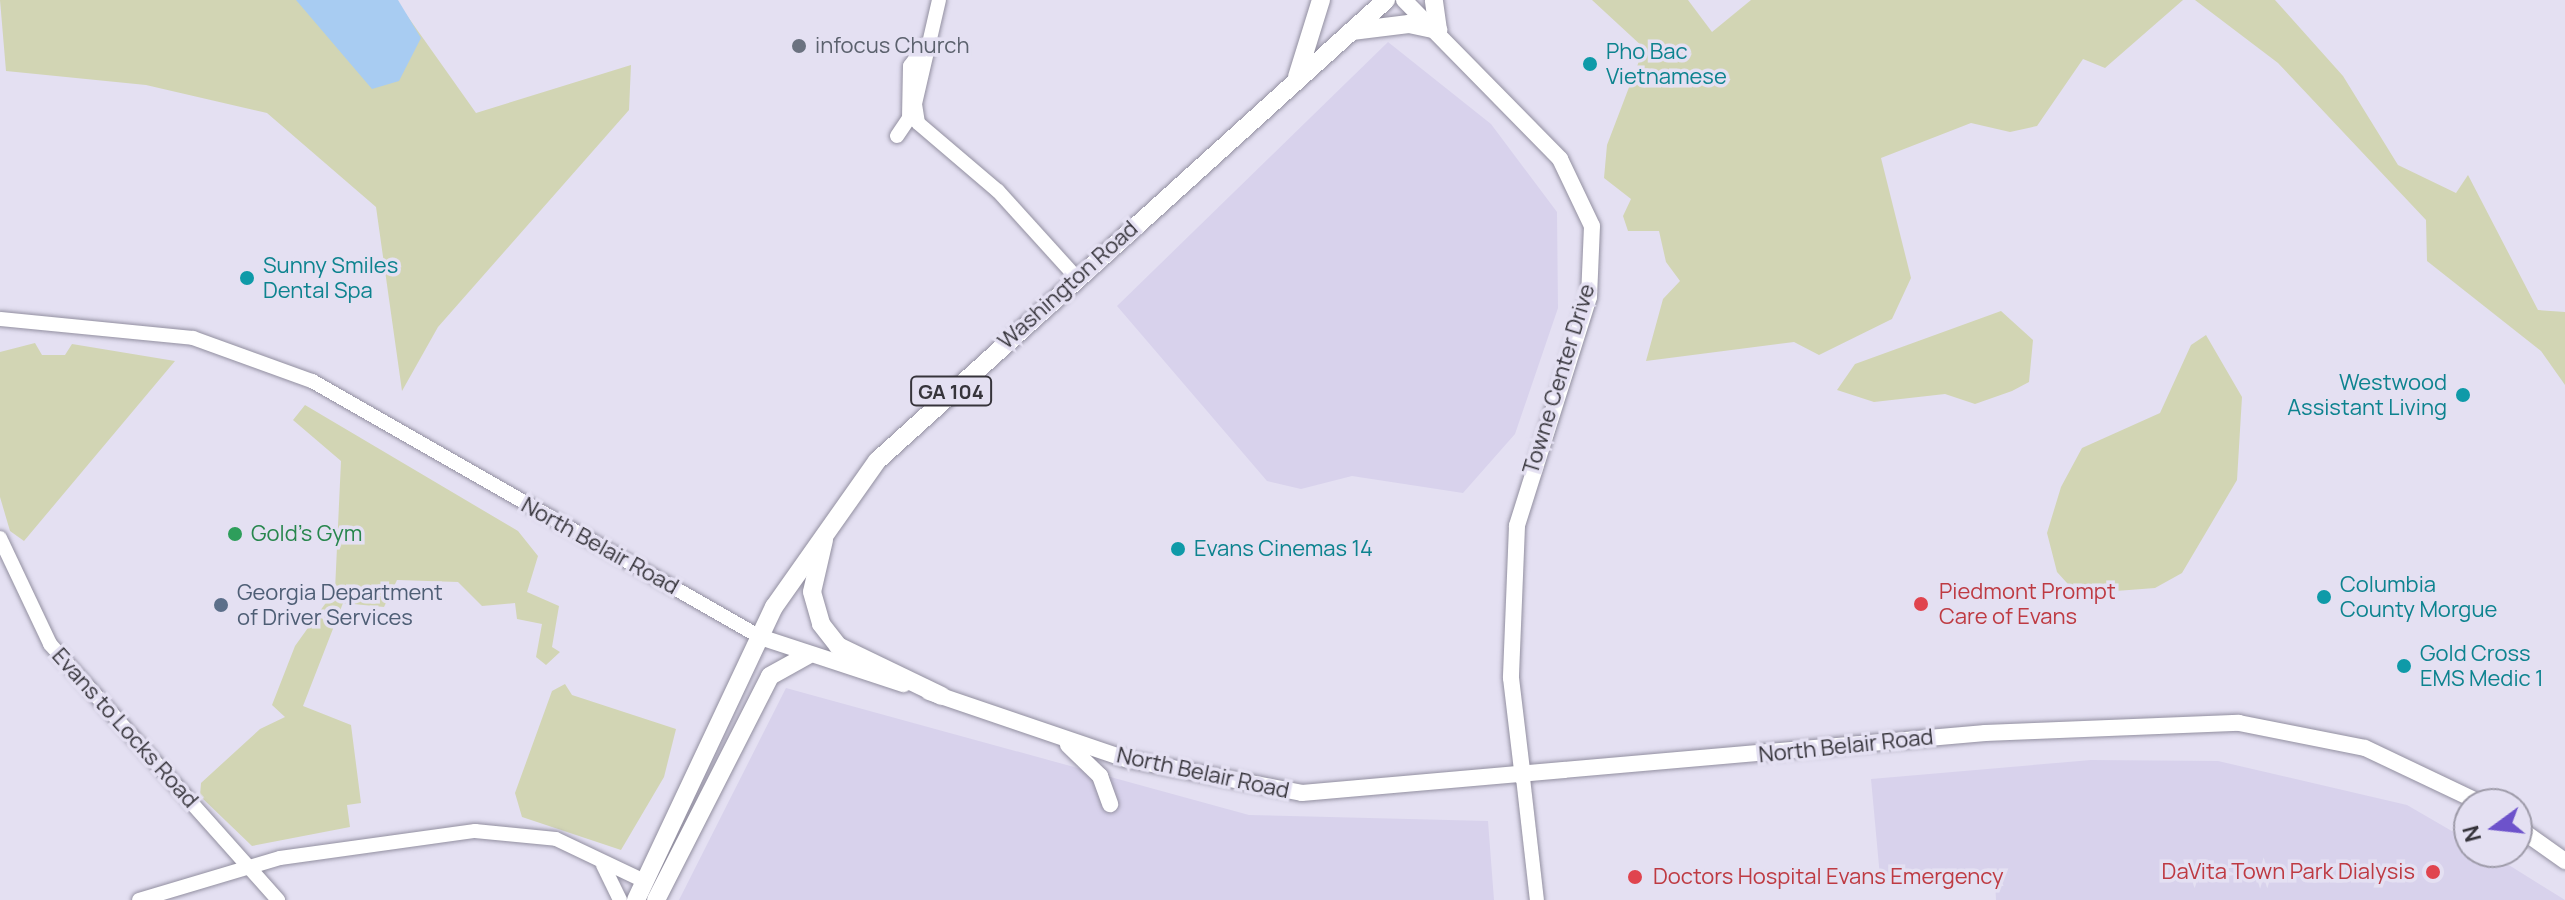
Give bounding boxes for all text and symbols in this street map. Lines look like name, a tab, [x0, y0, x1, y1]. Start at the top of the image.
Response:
place label: infocus Church	[815, 33, 970, 59]
marker: infocus Church	[790, 37, 808, 55]
place label: Pho Bac Vietnamese	[1606, 38, 1727, 90]
marker: Pho Bac Vietnamese	[1581, 55, 1599, 73]
street label: Washington Road	[993, 215, 1143, 355]
place label: Sunny Smiles Dental Spa	[263, 252, 398, 304]
marker: Sunny Smiles Dental Spa	[238, 269, 256, 287]
street label: Towne Center Drive	[1518, 281, 1600, 477]
place label: Westwood Assistant Living	[2287, 369, 2447, 420]
road number: GA 104	[909, 375, 993, 407]
marker: Westwood Assistant Living	[2454, 386, 2472, 404]
street label: North Belair Road	[517, 492, 683, 600]
place label: Gold's Gym	[251, 521, 362, 547]
marker: Gold's Gym	[226, 525, 244, 543]
place label: Evans Cinemas 14	[1194, 536, 1373, 562]
marker: Evans Cinemas 14	[1169, 540, 1187, 558]
place label: Columbia County Morgue	[2340, 571, 2497, 622]
place label: Piedmont Prompt Care of Evans	[1939, 578, 2116, 630]
place label: Georgia Department of Driver Services	[237, 579, 443, 630]
marker: Columbia County Morgue	[2315, 588, 2333, 606]
marker: Piedmont Prompt Care of Evans	[1910, 593, 1932, 615]
marker: Georgia Department of Driver Services	[212, 596, 230, 614]
place label: Gold Cross EMS Medic 1	[2420, 640, 2544, 692]
street label: Evans to Locks Road	[47, 643, 203, 813]
marker: Gold Cross EMS Medic 1	[2395, 657, 2413, 675]
street label: North Belair Road	[1757, 724, 1935, 768]
street label: North Belair Road	[1114, 742, 1292, 804]
north arrow	[2453, 788, 2533, 868]
text: N	[2455, 822, 2488, 845]
place label: DaVita Town Park Dialysis	[2162, 859, 2415, 885]
marker: DaVita Town Park Dialysis	[2422, 861, 2444, 883]
place label: Doctors Hospital Evans Emergency	[1653, 864, 2004, 890]
marker: Doctors Hospital Evans Emergency	[1624, 866, 1646, 888]

